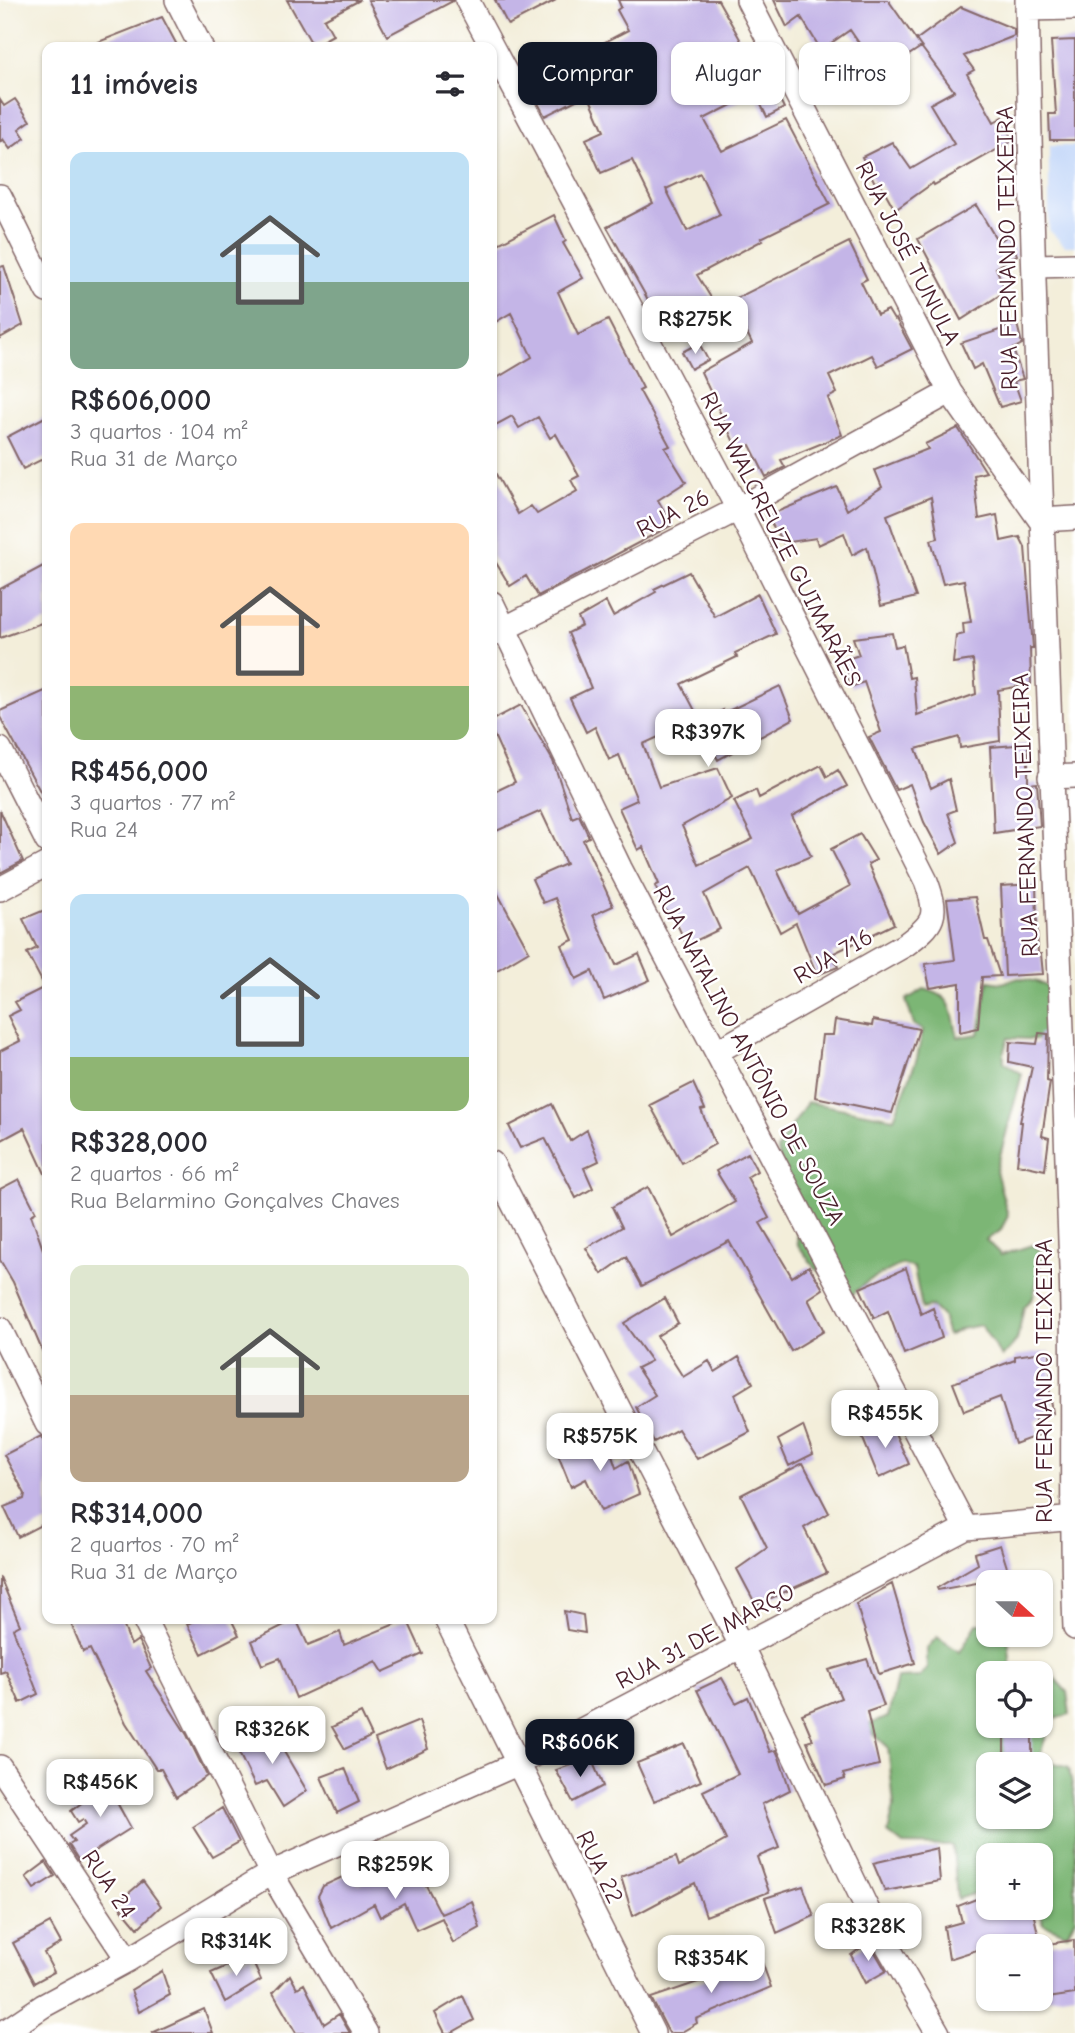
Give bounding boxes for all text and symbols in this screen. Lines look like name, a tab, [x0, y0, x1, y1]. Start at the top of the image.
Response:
chip: Comprar	[518, 42, 657, 105]
chip: Alugar	[671, 42, 785, 105]
chip: Filtros	[799, 42, 910, 105]
icon: filters	[431, 65, 469, 103]
text: 11 imóveis	[70, 67, 198, 102]
street label: RUA FERNANDO TEIXEIRA	[991, 106, 1023, 390]
street label: RUA JOSÉ TUNULA	[850, 157, 966, 349]
icon: home	[207, 197, 333, 323]
pin: R$275K	[638, 296, 752, 356]
text: R$275K	[658, 305, 732, 332]
text: R$606,000	[70, 383, 211, 418]
street label: RUA WALCREUZE GUIMARÃES	[694, 387, 868, 691]
text: 3 quartos · 104 m²	[70, 418, 248, 445]
text: Rua 31 de Março	[70, 445, 238, 472]
street label: RUA 26	[632, 483, 714, 543]
icon: home	[207, 568, 333, 694]
street label: RUA FERNANDO TEIXEIRA	[1006, 672, 1044, 957]
pin: R$397K	[651, 710, 765, 769]
text: R$397K	[671, 718, 745, 745]
text: R$456,000	[70, 754, 208, 789]
text: 3 quartos · 77 m²	[70, 789, 235, 816]
text: Rua 24	[70, 816, 138, 843]
street label: RUA NATALINO ANTÔNIO DE SOUZA	[647, 880, 851, 1230]
street label: RUA 716	[789, 922, 877, 990]
icon: home	[207, 939, 333, 1065]
text: R$328,000	[70, 1125, 208, 1160]
text: 2 quartos · 66 m²	[70, 1160, 239, 1187]
text: Rua Belarmino Gonçalves Chaves	[70, 1187, 399, 1214]
street label: RUA FERNANDO TEIXEIRA	[1030, 1239, 1058, 1523]
icon: home	[207, 1310, 333, 1436]
pin: R$455K	[828, 1390, 942, 1450]
text: R$455K	[847, 1399, 923, 1426]
pin: R$575K	[543, 1414, 657, 1473]
text: R$575K	[563, 1422, 637, 1449]
text: R$314,000	[70, 1496, 203, 1531]
text: 2 quartos · 70 m²	[70, 1531, 239, 1558]
text: Rua 31 de Março	[70, 1558, 238, 1585]
north arrow	[976, 1570, 1054, 1647]
map controls	[976, 1570, 1053, 2011]
street label: RUA 31 DE MARÇO	[611, 1577, 799, 1695]
button: locate	[976, 1661, 1053, 1738]
pin: R$326K	[215, 1706, 329, 1766]
text: R$326K	[234, 1715, 310, 1742]
pin: R$606K	[523, 1720, 637, 1779]
text: R$606K	[541, 1728, 619, 1755]
button: layers	[976, 1752, 1053, 1829]
pin: R$456K	[43, 1759, 157, 1819]
text: R$456K	[62, 1768, 138, 1795]
street label: RUA 22	[570, 1826, 630, 1908]
pin: R$259K	[338, 1842, 452, 1901]
button: +	[976, 1843, 1053, 1920]
street label: RUA 24	[76, 1844, 142, 1924]
text: R$259K	[357, 1850, 433, 1877]
pin: R$328K	[811, 1904, 925, 1963]
text: R$328K	[831, 1912, 905, 1939]
pin: R$314K	[179, 1918, 293, 1978]
text: R$314K	[200, 1927, 272, 1954]
button: −	[976, 1934, 1053, 2011]
pin: R$354K	[654, 1936, 768, 1995]
text: R$354K	[674, 1944, 748, 1971]

